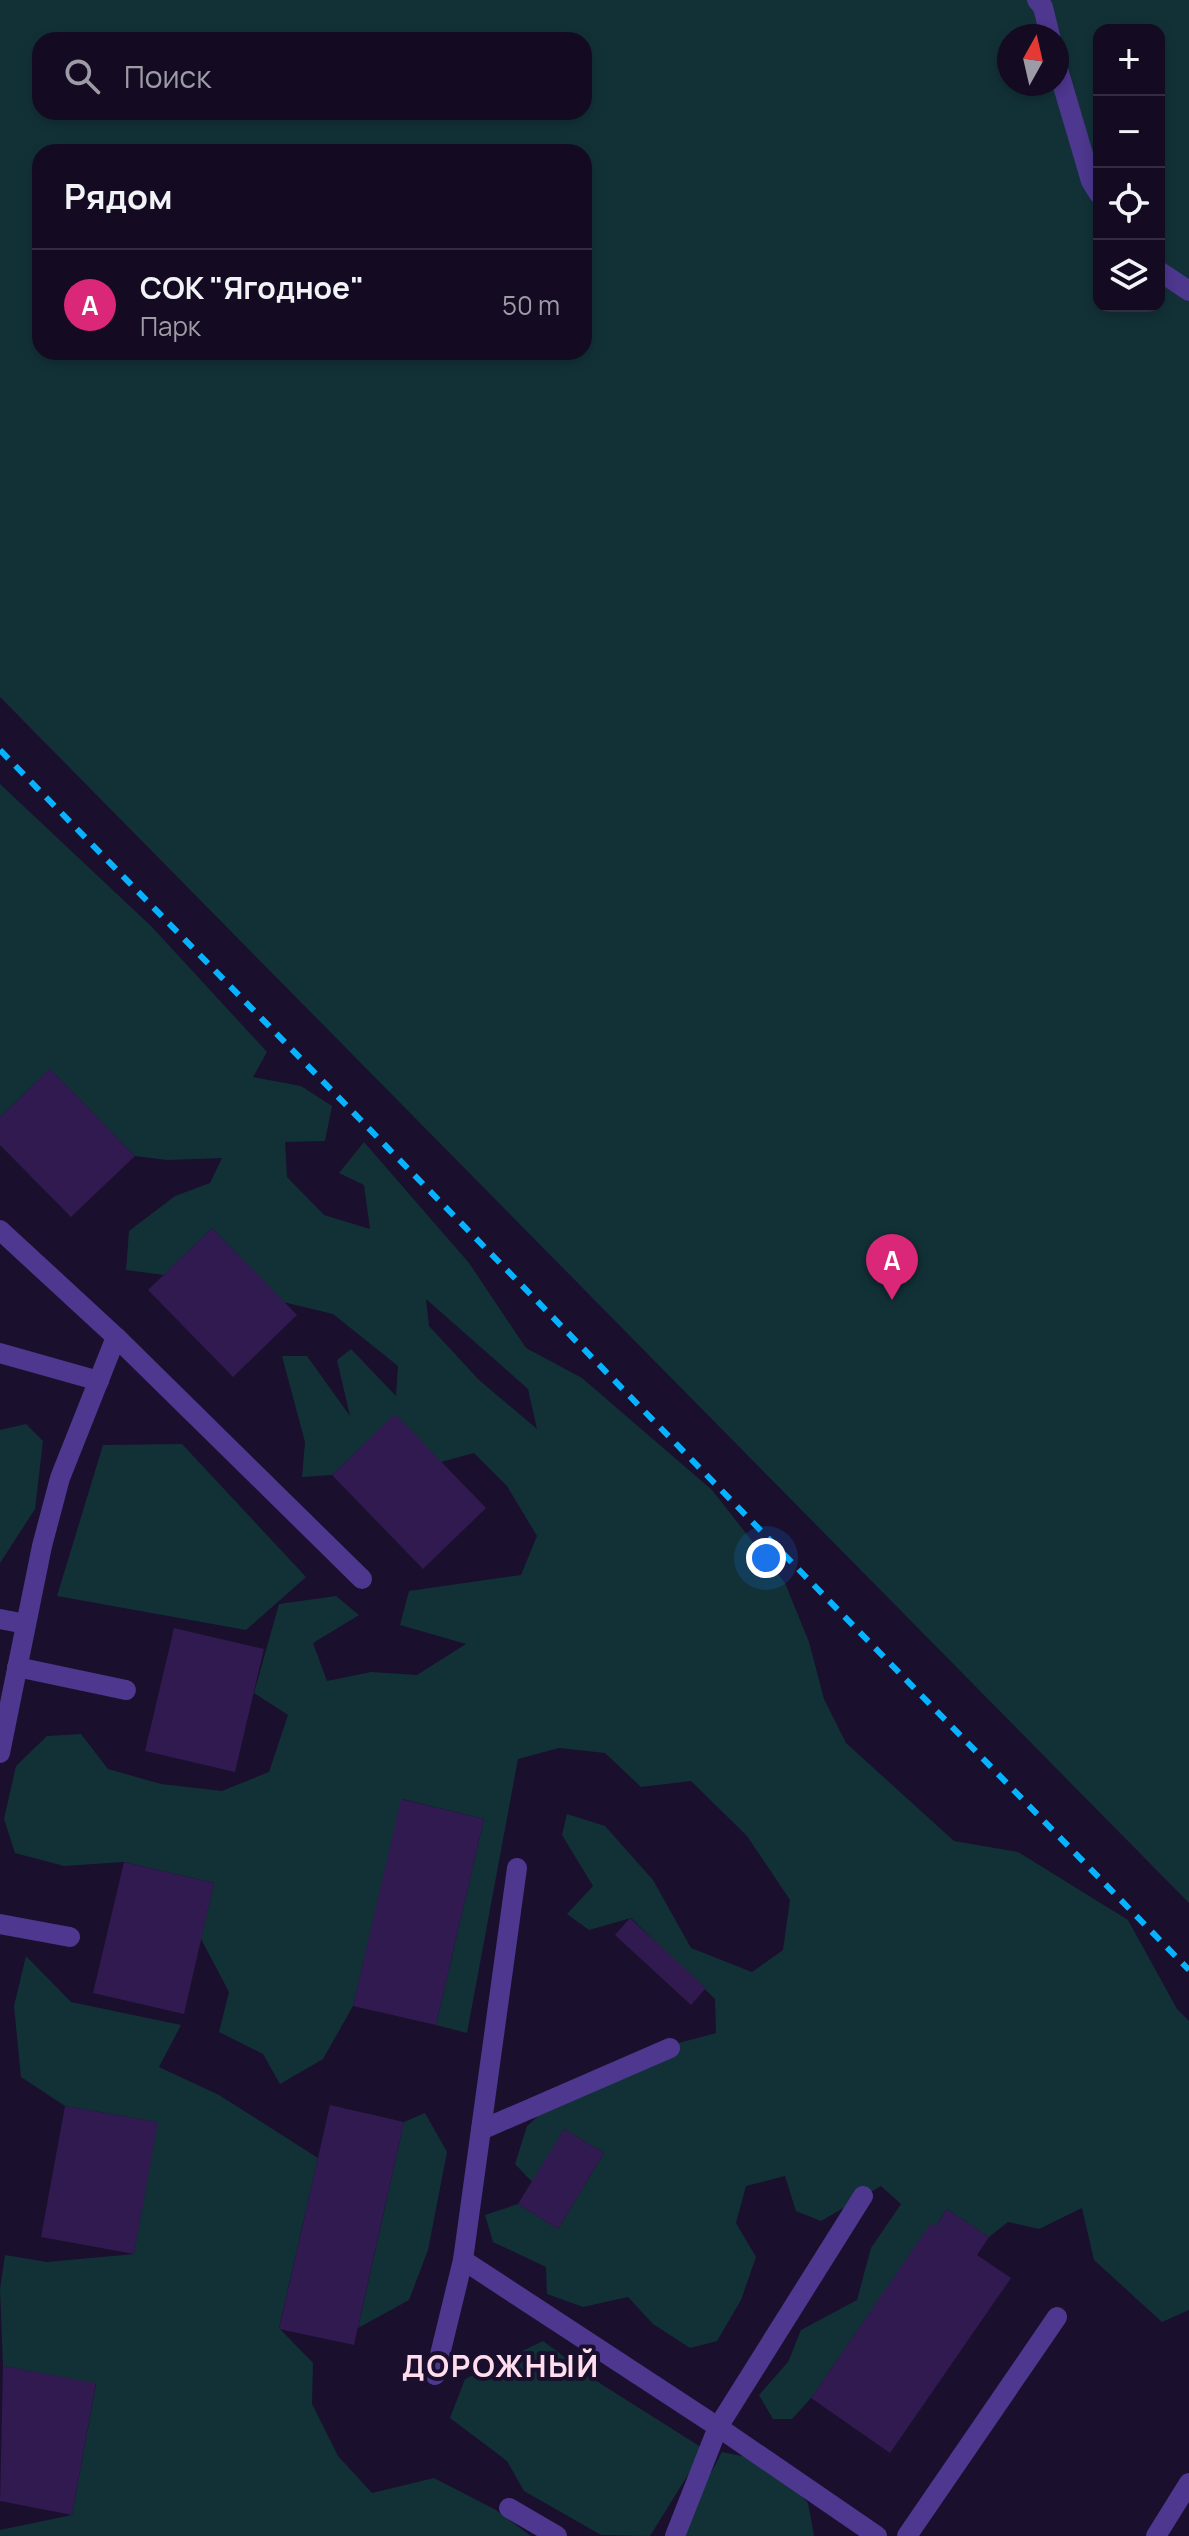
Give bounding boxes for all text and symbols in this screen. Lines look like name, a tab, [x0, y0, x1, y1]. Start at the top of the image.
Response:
north arrow	[997, 24, 1069, 96]
map controls	[1093, 24, 1165, 312]
button: +	[1093, 24, 1165, 96]
search box	[32, 32, 592, 120]
icon: search	[60, 54, 104, 98]
text: Поиск	[124, 56, 211, 97]
button: −	[1093, 96, 1165, 168]
button: locate	[1093, 168, 1165, 240]
text: Рядом	[64, 173, 173, 219]
button: layers	[1093, 240, 1165, 312]
text: СОК "Ягодное"	[140, 267, 364, 308]
text: A	[81, 287, 99, 323]
text: 50 m	[502, 287, 560, 323]
text: Парк	[140, 308, 201, 344]
pin: A	[866, 1234, 918, 1300]
your location	[746, 1538, 786, 1578]
district label: ДОРОЖНЫЙ	[402, 2345, 600, 2386]

